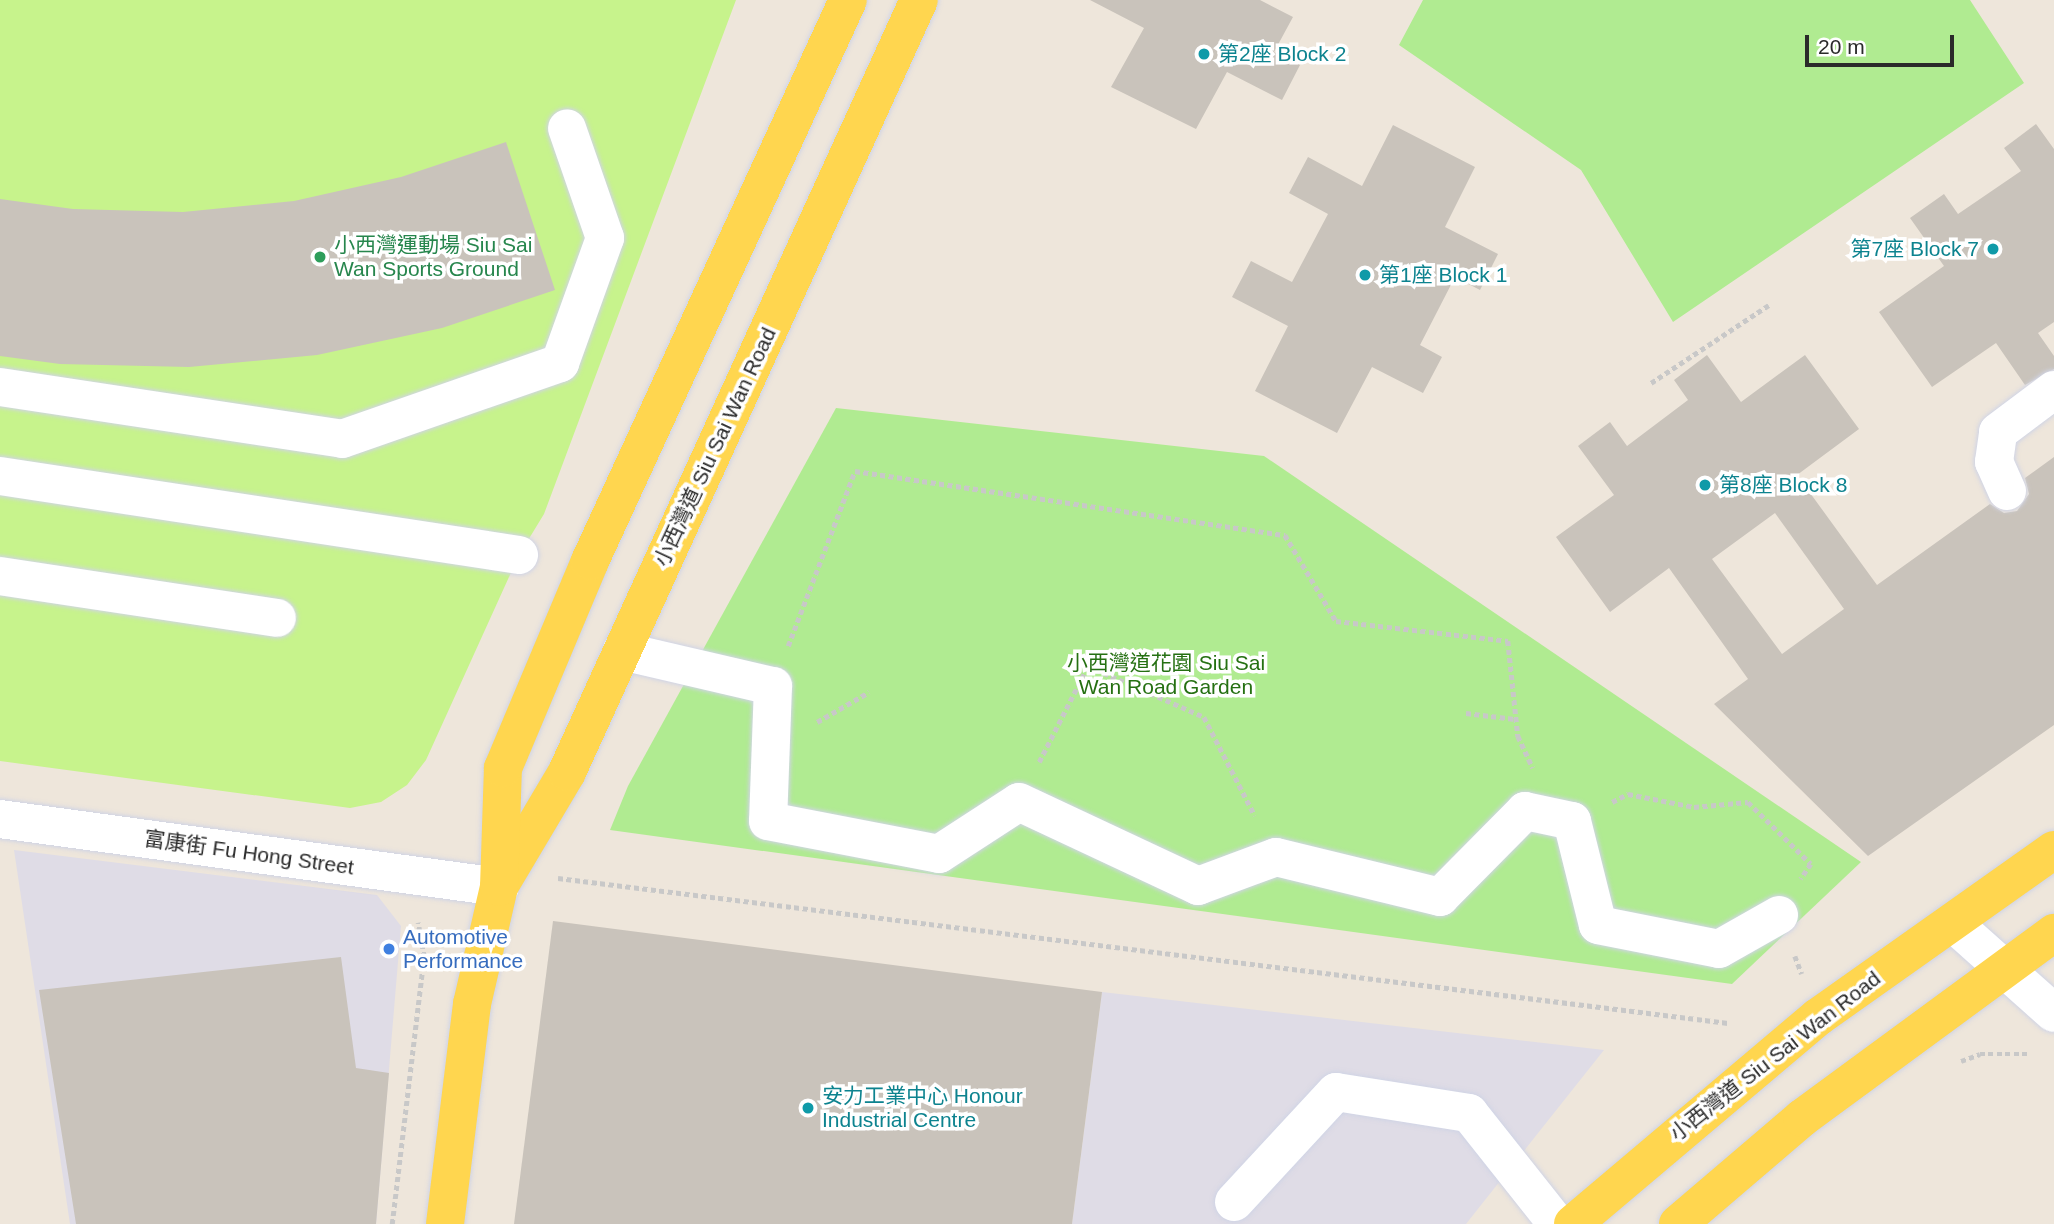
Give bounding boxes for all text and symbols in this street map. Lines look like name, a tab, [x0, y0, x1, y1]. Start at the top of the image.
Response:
scale bar	[1809, 21, 1958, 65]
text: 20 m	[1818, 35, 1865, 58]
place label: 第2座 Block 2	[1218, 41, 1346, 67]
marker: 第2座 Block 2	[1196, 46, 1212, 62]
place label: 小西灣運動場 Siu Sai Wan Sports Ground	[334, 232, 532, 282]
place label: 第7座 Block 7	[1851, 236, 1979, 262]
marker: 第7座 Block 7	[1985, 241, 2001, 257]
marker: 小西灣運動場 Siu Sai Wan Sports Ground	[312, 249, 328, 265]
place label: 第1座 Block 1	[1379, 262, 1507, 288]
marker: 第1座 Block 1	[1357, 267, 1373, 283]
street label: 小西灣道 Siu Sai Wan Road	[649, 324, 781, 570]
place label: 第8座 Block 8	[1719, 472, 1847, 498]
marker: 第8座 Block 8	[1697, 477, 1713, 493]
park label: 小西灣道花園 Siu Sai Wan Road Garden	[1067, 650, 1265, 700]
street label: 富康街 Fu Hong Street	[143, 826, 355, 880]
place label: Automotive Performance	[403, 924, 523, 974]
marker: Automotive Performance	[381, 941, 397, 957]
street label: 小西灣道 Siu Sai Wan Road	[1665, 966, 1885, 1146]
place label: 安力工業中心 Honour Industrial Centre	[822, 1083, 1023, 1133]
marker: 安力工業中心 Honour Industrial Centre	[800, 1100, 816, 1116]

